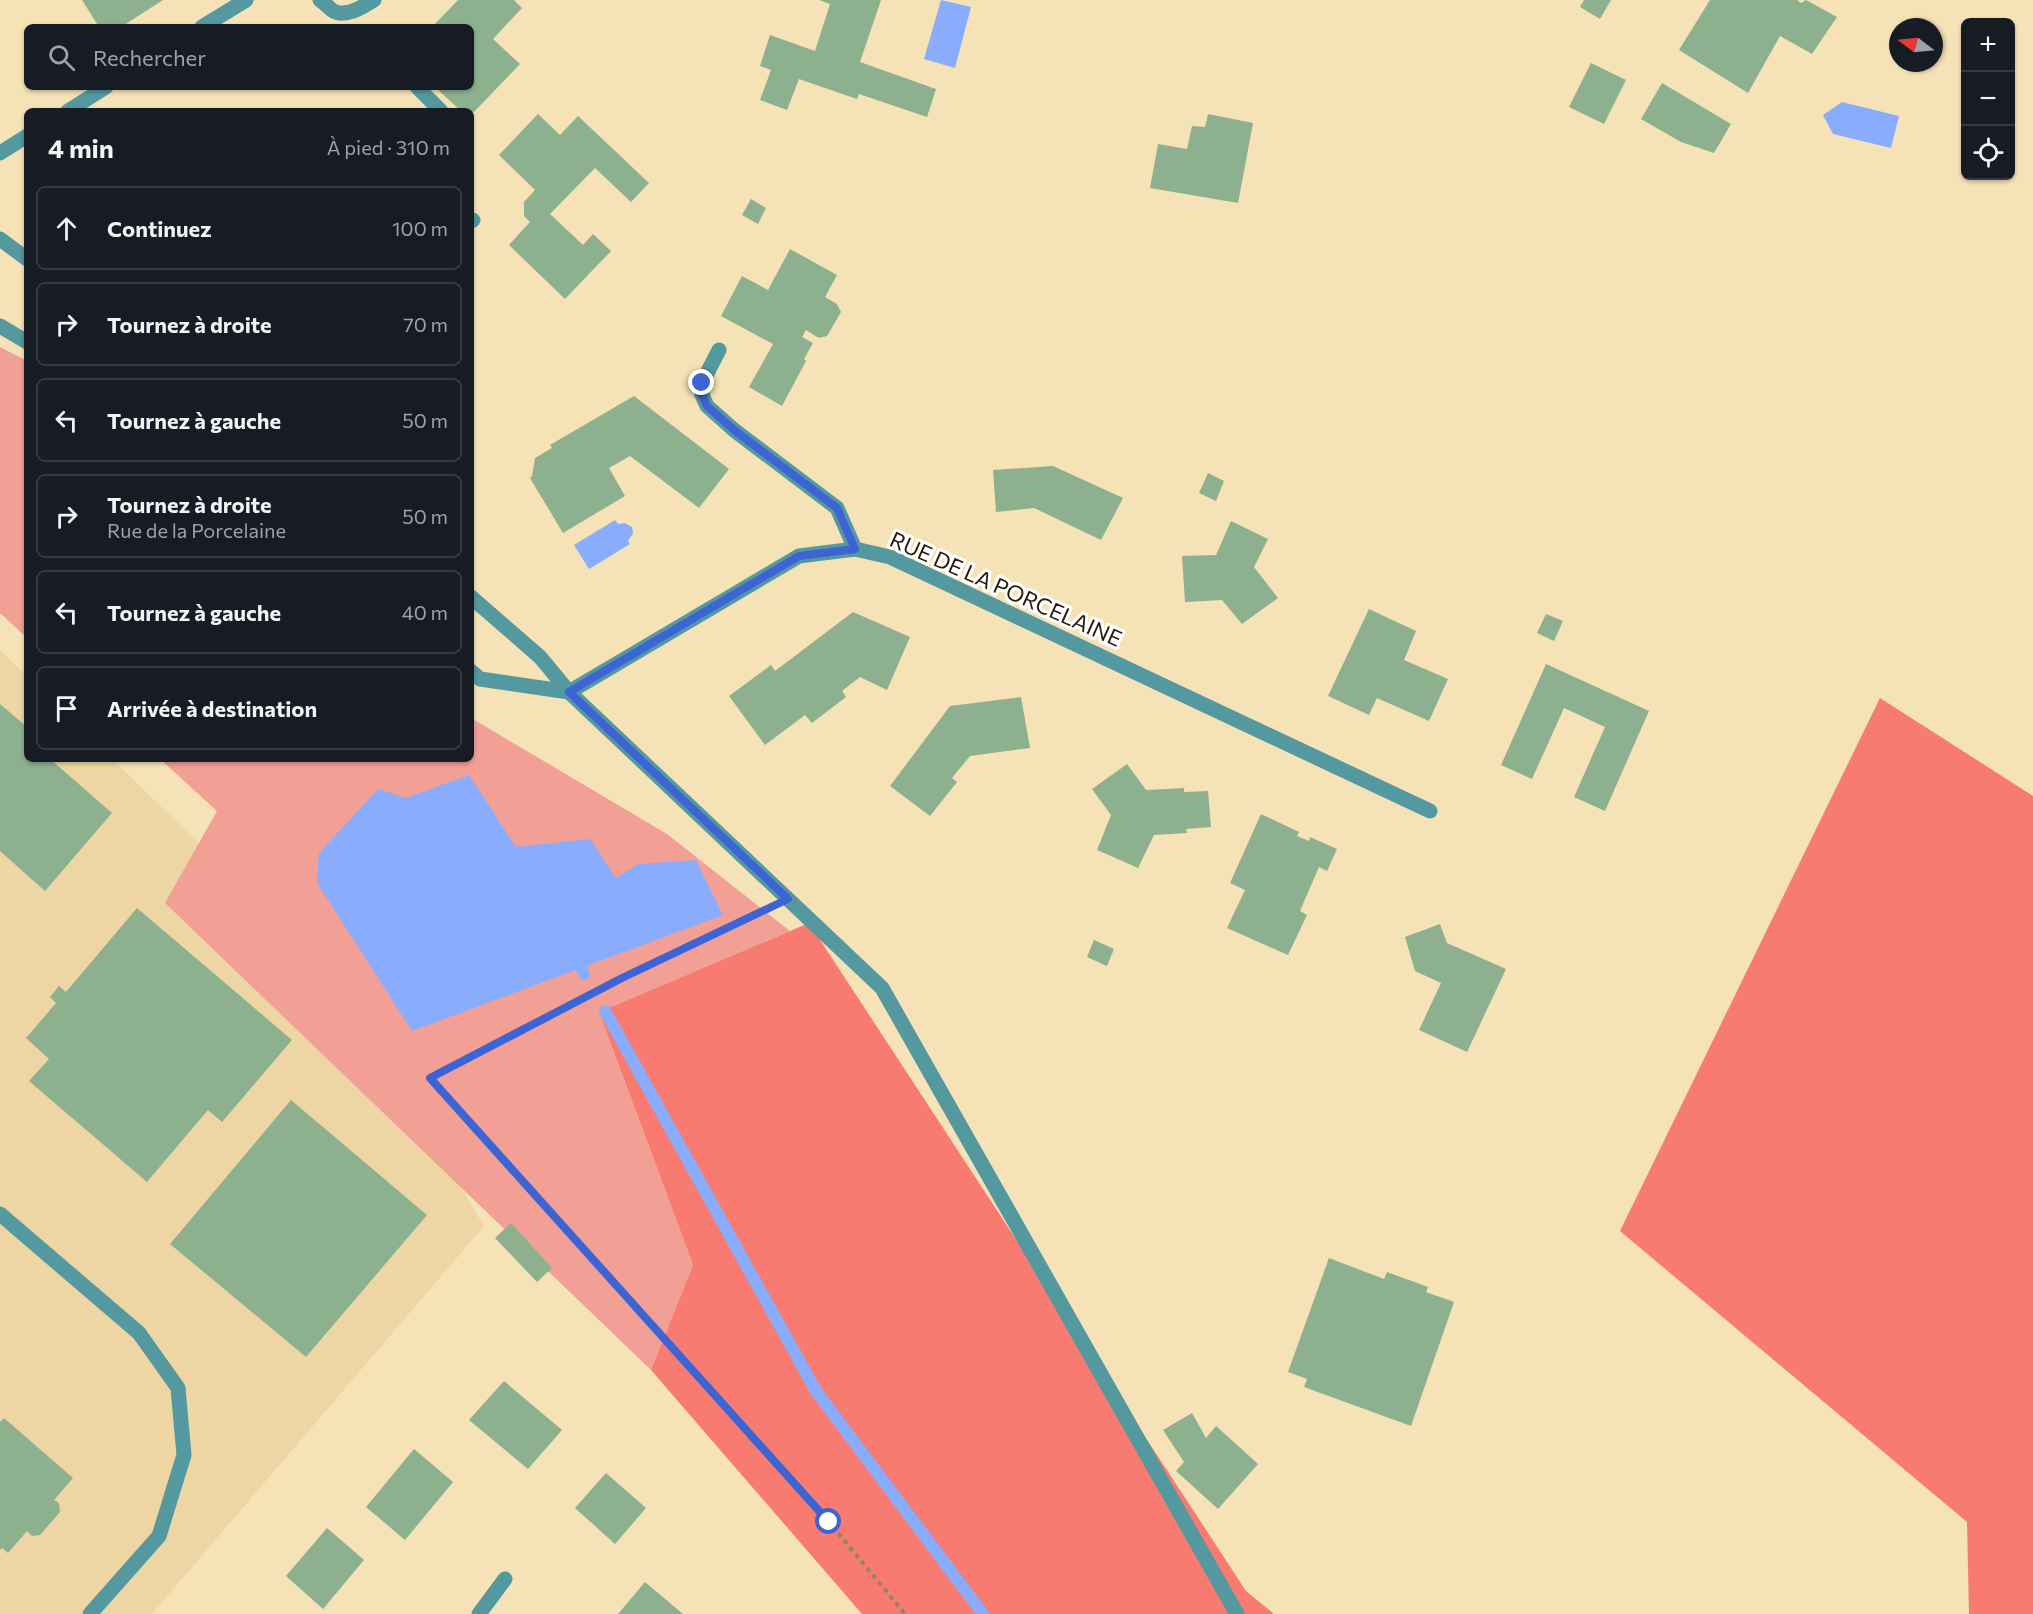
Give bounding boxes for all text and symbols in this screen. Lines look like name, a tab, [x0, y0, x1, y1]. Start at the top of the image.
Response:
north arrow	[1889, 18, 1943, 72]
map controls	[1961, 18, 2015, 180]
button: +	[1961, 18, 2015, 72]
search box	[24, 24, 474, 90]
icon: search	[45, 41, 78, 74]
text: Rechercher	[93, 44, 206, 71]
button: −	[1961, 72, 2015, 126]
button: locate	[1961, 126, 2015, 180]
text: 4 min	[48, 132, 114, 163]
text: À pied · 310 m	[327, 135, 450, 159]
icon: ahead	[50, 212, 83, 245]
text: Continuez	[107, 215, 212, 242]
text: 100 m	[392, 216, 448, 240]
icon: right	[50, 308, 83, 341]
text: Tournez à droite	[107, 311, 272, 338]
text: 70 m	[403, 312, 448, 336]
route end	[688, 369, 714, 395]
icon: left	[50, 404, 83, 437]
text: Tournez à gauche	[107, 407, 281, 434]
text: 50 m	[402, 408, 448, 432]
text: Tournez à droite	[107, 491, 272, 518]
icon: right	[50, 500, 83, 533]
text: 50 m	[402, 504, 448, 528]
text: Rue de la Porcelaine	[107, 518, 286, 542]
street label: RUE DE LA PORCELAINE	[886, 525, 1126, 652]
icon: left	[50, 596, 83, 629]
text: Tournez à gauche	[107, 599, 281, 626]
text: 40 m	[402, 600, 448, 624]
icon: arrive	[50, 692, 83, 725]
text: Arrivée à destination	[107, 695, 317, 722]
route start	[815, 1508, 841, 1534]

